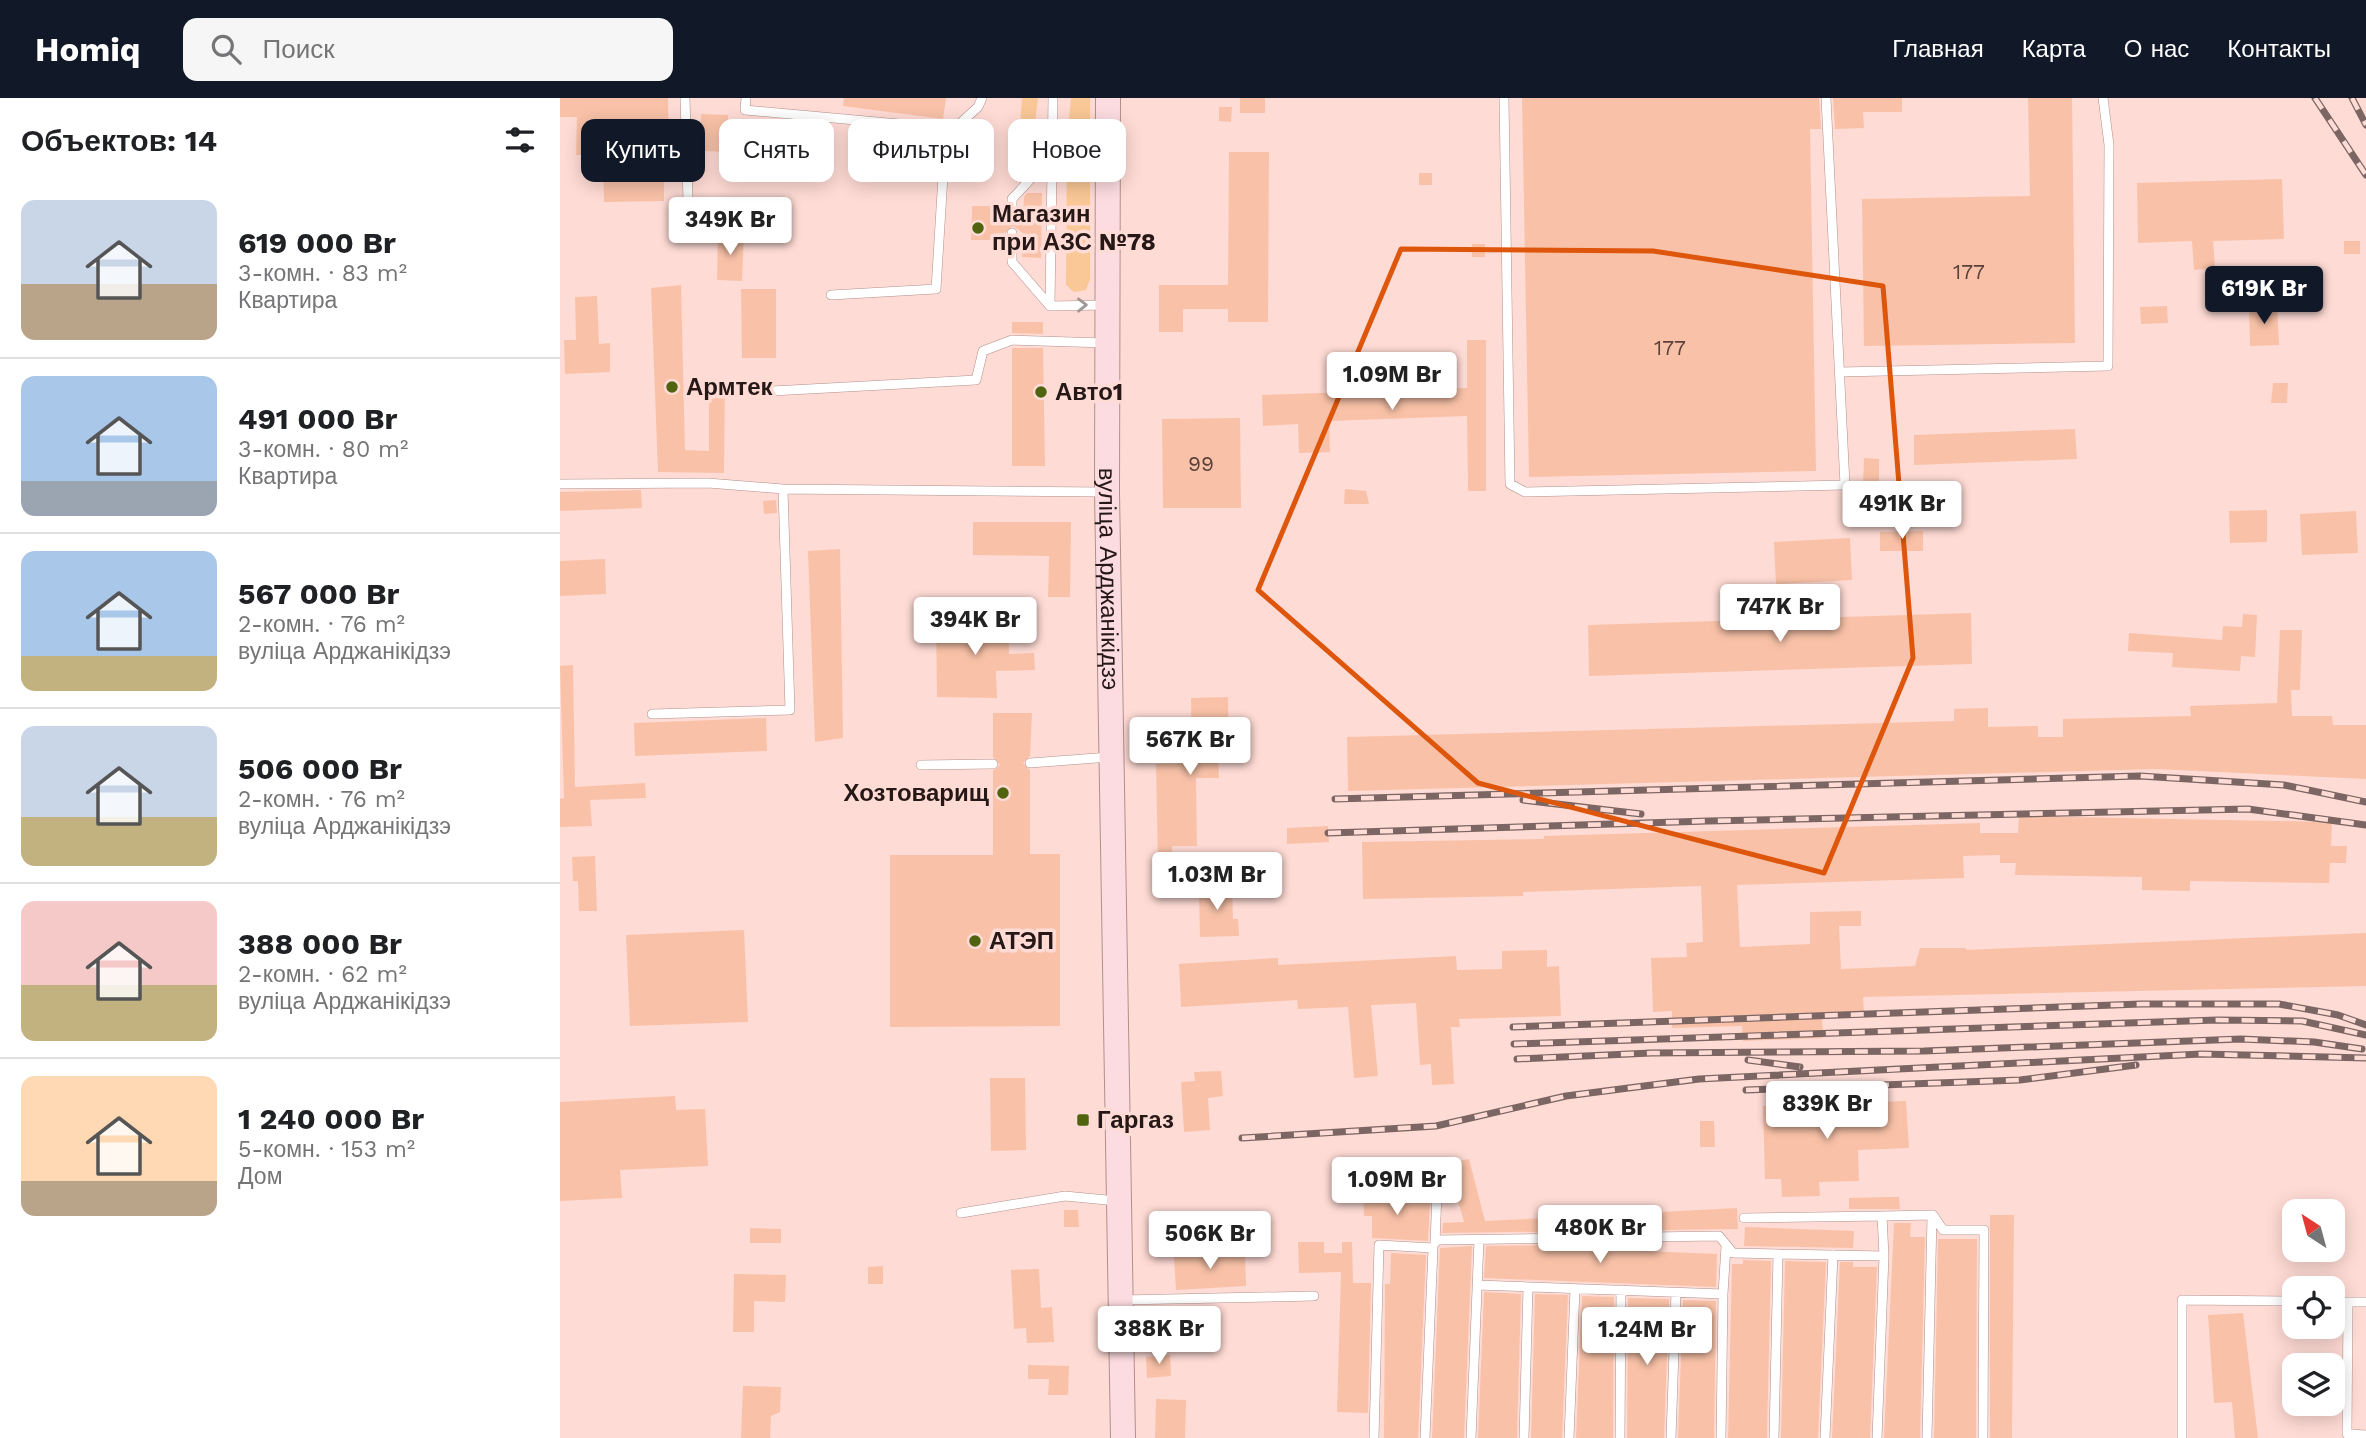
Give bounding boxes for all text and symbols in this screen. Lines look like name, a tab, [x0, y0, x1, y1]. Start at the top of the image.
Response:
search box	[183, 18, 673, 81]
text: Homiq	[35, 30, 141, 69]
icon: search	[207, 30, 245, 68]
text: Поиск	[263, 34, 335, 64]
text: Главная	[1892, 35, 1984, 63]
text: Карта	[2022, 35, 2086, 63]
text: О нас	[2124, 35, 2189, 63]
text: Контакты	[2227, 35, 2331, 63]
chip: Купить	[581, 119, 705, 182]
chip: Снять	[719, 119, 834, 182]
chip: Фильтры	[848, 119, 994, 182]
chip: Новое	[1008, 119, 1126, 182]
icon: filters	[501, 121, 539, 159]
text: Объектов: 14	[21, 123, 217, 158]
pin: 349K Br	[665, 198, 795, 257]
place label: Магазин при АЗС №78	[992, 200, 1156, 256]
text: 349K Br	[685, 206, 775, 233]
marker: Магазин при АЗС №78	[970, 220, 986, 236]
text: 619 000 Br	[238, 225, 396, 260]
icon: home	[77, 228, 161, 312]
house number: 177	[1953, 259, 1985, 284]
text: 3-комн. · 83 m²	[238, 260, 407, 287]
pin: 619K Br	[2199, 266, 2329, 326]
text: 619K Br	[2221, 275, 2307, 302]
text: Квартира	[238, 287, 337, 314]
one-way arrow	[1077, 297, 1088, 313]
house number: 177	[1654, 335, 1686, 360]
pin: 1.09M Br	[1320, 352, 1464, 412]
text: 1.09M Br	[1343, 361, 1441, 388]
place label: Армтек	[686, 373, 774, 401]
place label: Авто1	[1055, 378, 1123, 406]
marker: Армтек	[664, 379, 680, 395]
marker: Авто1	[1033, 384, 1049, 400]
text: 491 000 Br	[238, 401, 397, 436]
icon: home	[77, 404, 161, 488]
text: 3-комн. · 80 m²	[238, 436, 408, 463]
house number: 99	[1188, 451, 1214, 476]
text: Квартира	[238, 463, 337, 490]
street label: вуліца Арджанікідзэ	[1093, 468, 1124, 690]
pin: 491K Br	[1837, 482, 1967, 541]
text: 491K Br	[1859, 490, 1945, 517]
text: 567 000 Br	[238, 576, 399, 611]
icon: home	[77, 579, 161, 663]
pin: 747K Br	[1715, 584, 1845, 644]
text: 747K Br	[1736, 593, 1824, 620]
pin: 394K Br	[910, 598, 1040, 657]
text: 394K Br	[930, 606, 1020, 633]
text: 2-комн. · 76 m²	[238, 611, 405, 638]
text: вуліца Арджанікідзэ	[238, 638, 451, 665]
pin: 567K Br	[1125, 718, 1255, 777]
text: 567K Br	[1145, 726, 1235, 753]
text: 506 000 Br	[238, 751, 402, 786]
icon: home	[77, 754, 161, 838]
place label: Хозтоварищ	[843, 779, 990, 807]
marker: Хозтоварищ	[995, 785, 1011, 801]
text: 2-комн. · 76 m²	[238, 786, 405, 813]
text: вуліца Арджанікідзэ	[238, 813, 451, 840]
pin: 1.03M Br	[1145, 852, 1289, 912]
text: 1.03M Br	[1168, 861, 1266, 888]
text: 388 000 Br	[238, 926, 402, 961]
place label: АТЭП	[989, 927, 1054, 955]
icon: home	[77, 929, 161, 1013]
marker: АТЭП	[967, 933, 983, 949]
text: 2-комн. · 62 m²	[238, 961, 407, 988]
text: вуліца Арджанікідзэ	[238, 988, 451, 1015]
pin: 839K Br	[1762, 1082, 1892, 1141]
text: 839K Br	[1782, 1090, 1872, 1117]
text: 1 240 000 Br	[238, 1101, 424, 1136]
icon: home	[77, 1104, 161, 1188]
place label: Гаргаз	[1097, 1106, 1174, 1134]
marker: Гаргаз	[1075, 1112, 1091, 1128]
text: 5-комн. · 153 m²	[238, 1136, 415, 1163]
pin: 1.09M Br	[1325, 1158, 1469, 1217]
text: Дом	[238, 1163, 282, 1190]
text: 1.09M Br	[1348, 1166, 1446, 1193]
north arrow	[2282, 1199, 2345, 1262]
map controls	[2282, 1199, 2345, 1416]
pin: 480K Br	[1535, 1206, 1665, 1265]
pin: 506K Br	[1145, 1212, 1275, 1271]
text: 480K Br	[1554, 1214, 1646, 1241]
text: 506K Br	[1165, 1220, 1255, 1247]
button: locate	[2282, 1276, 2345, 1339]
pin: 388K Br	[1094, 1306, 1224, 1366]
pin: 1.24M Br	[1575, 1308, 1719, 1367]
text: 388K Br	[1114, 1315, 1204, 1342]
text: 1.24M Br	[1598, 1316, 1696, 1343]
button: layers	[2282, 1353, 2345, 1416]

